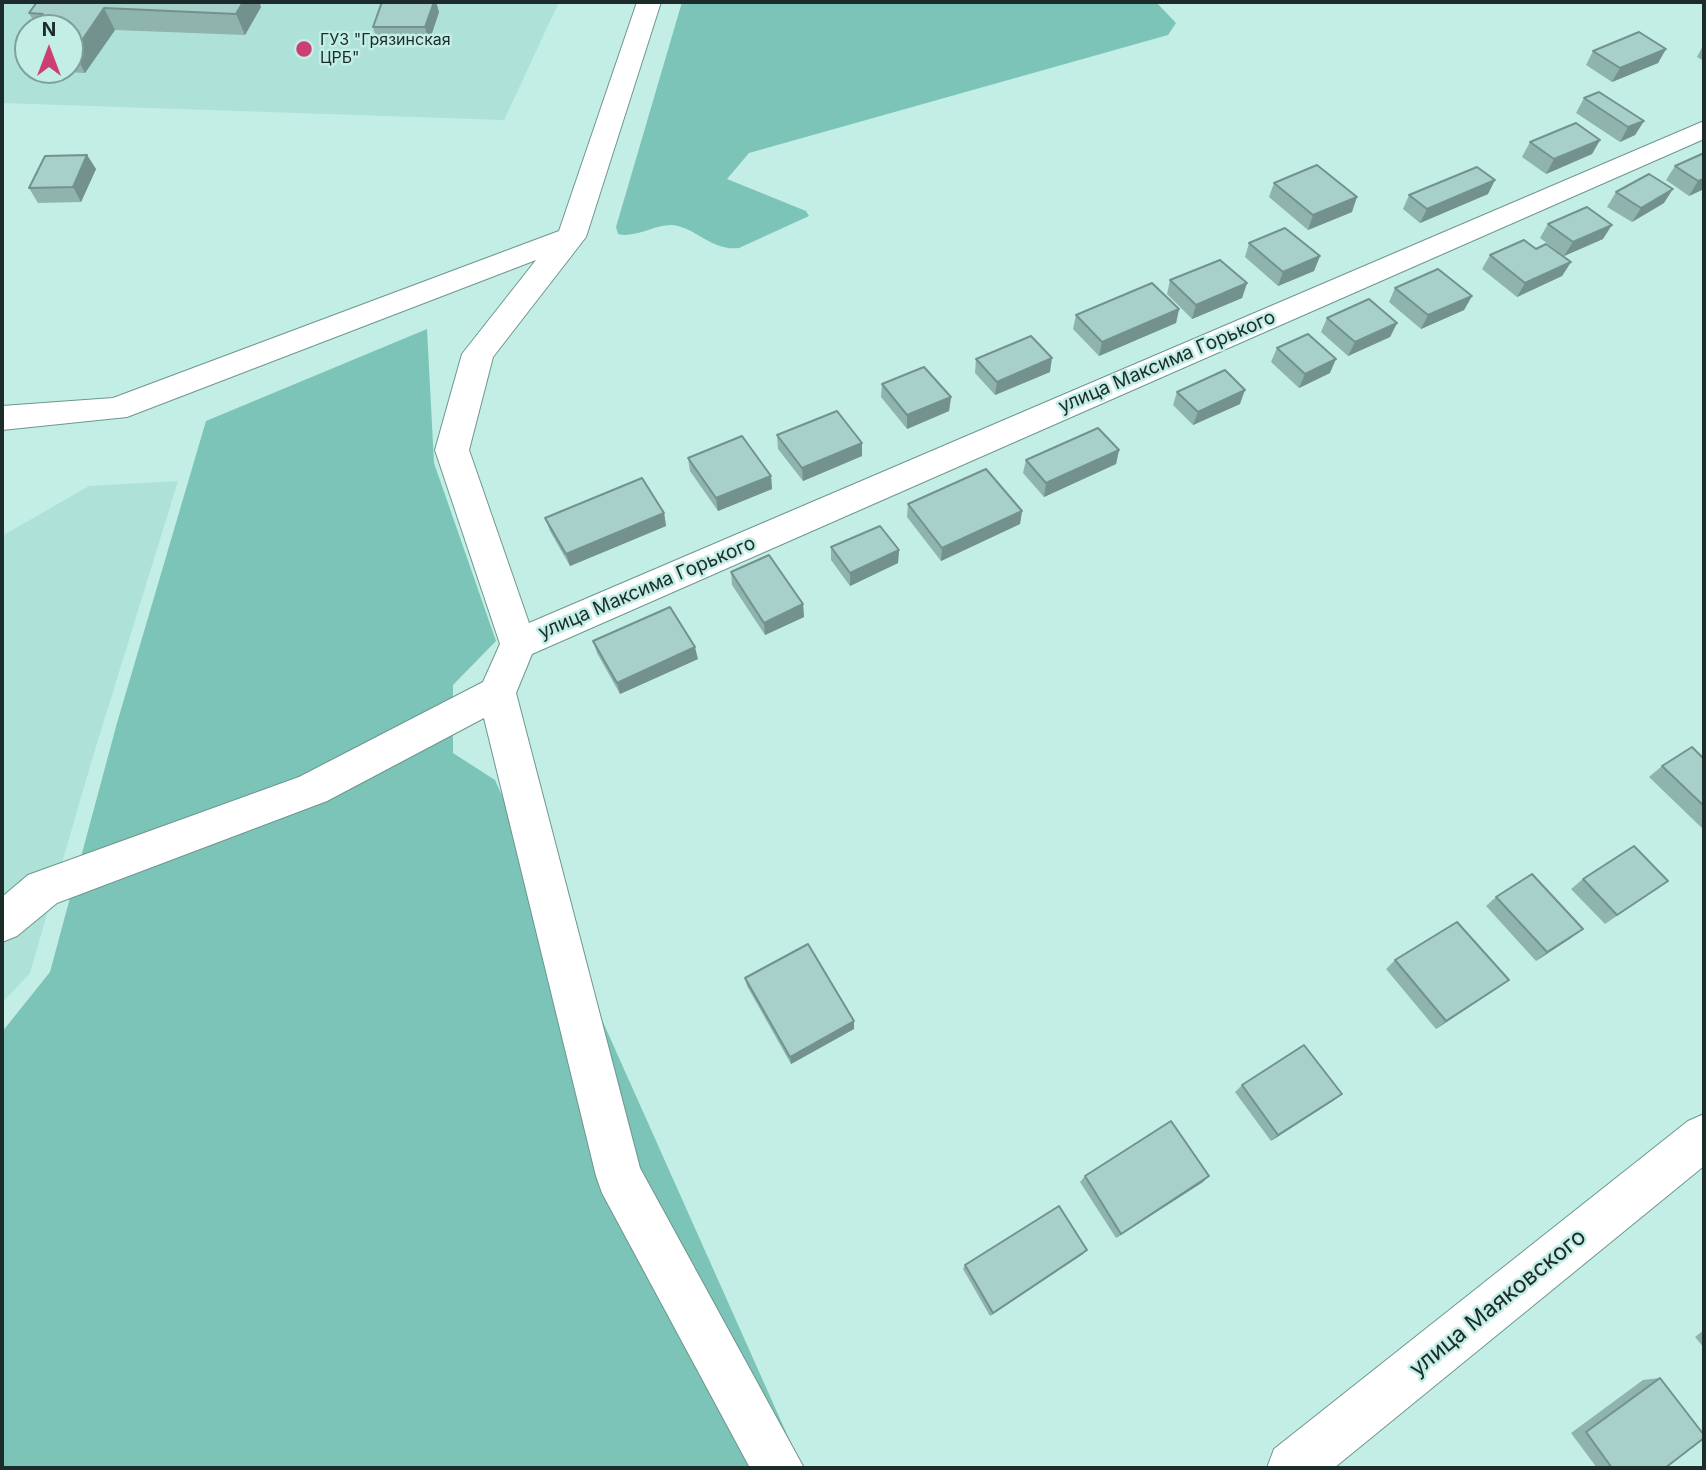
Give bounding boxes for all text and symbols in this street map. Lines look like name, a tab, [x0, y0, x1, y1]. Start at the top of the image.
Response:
north arrow	[14, 14, 84, 84]
text: N	[42, 18, 56, 41]
place label: ГУЗ "Грязинская ЦРБ"	[320, 30, 451, 68]
marker: ГУЗ "Грязинская ЦРБ"	[294, 39, 314, 59]
street label: улица Максима Горького	[1055, 306, 1279, 418]
street label: улица Максима Горького	[535, 532, 759, 644]
street label: улица Маяковского	[1404, 1223, 1592, 1383]

